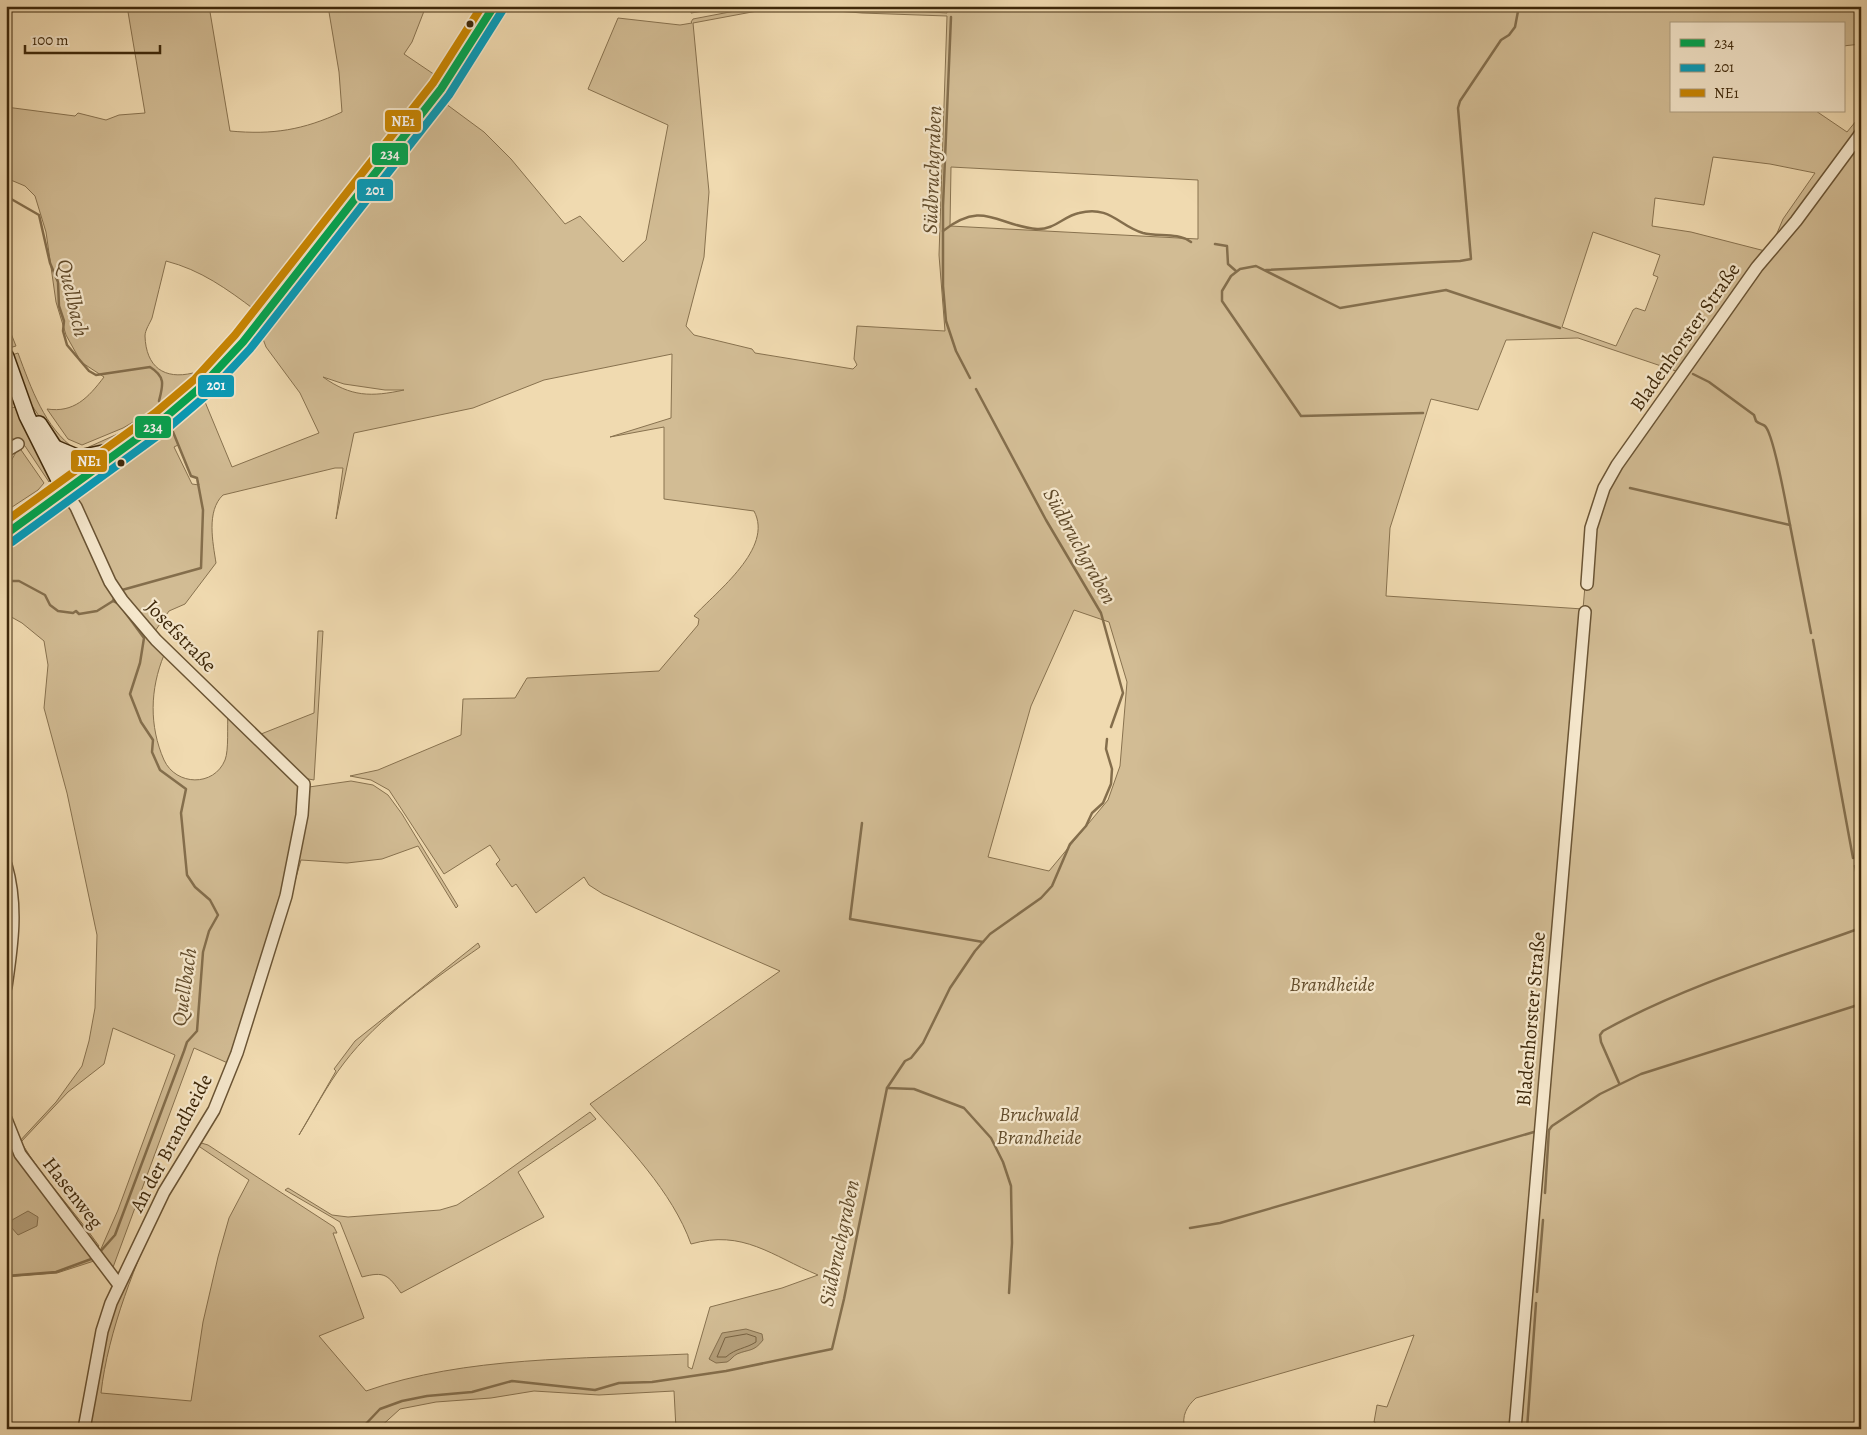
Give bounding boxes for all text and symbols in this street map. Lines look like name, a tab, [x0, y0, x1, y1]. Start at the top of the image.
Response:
unlabelled marker	[465, 19, 475, 29]
scale bar	[25, 22, 160, 54]
legend	[1670, 22, 1844, 112]
text: 100 m	[32, 30, 69, 50]
text: 234	[1714, 33, 1734, 53]
text: 201	[1714, 57, 1734, 77]
text: NE1	[1714, 83, 1739, 103]
water label: Südbruchgraben	[916, 105, 948, 235]
line badge: NE1	[384, 109, 422, 133]
text: NE1	[391, 112, 415, 131]
line badge: 234	[371, 142, 409, 166]
text: 234	[380, 145, 400, 164]
line badge: 201	[356, 178, 394, 202]
text: 201	[366, 181, 384, 200]
water label: Quellbach	[50, 256, 96, 340]
street label: Bladenhorster Straße	[1624, 258, 1746, 416]
line badge: 201	[197, 374, 235, 398]
text: 201	[207, 376, 225, 395]
line badge: 234	[134, 415, 172, 439]
text: 234	[143, 418, 163, 437]
line badge: NE1	[70, 449, 108, 473]
text: NE1	[77, 452, 101, 471]
unlabelled marker	[116, 458, 126, 468]
water label: Südbruchgraben	[1037, 483, 1123, 609]
street label: Josefstraße	[140, 594, 223, 678]
street label: Bladenhorster Straße	[1510, 931, 1552, 1107]
water label: Quellbach	[165, 946, 203, 1028]
park label: Brandheide	[1289, 971, 1375, 998]
street label: An der Brandheide	[123, 1069, 219, 1218]
park label: Bruchwald Brandheide	[996, 1101, 1082, 1151]
street label: Hasenweg	[36, 1152, 110, 1234]
water label: Südbruchgraben	[812, 1177, 866, 1309]

